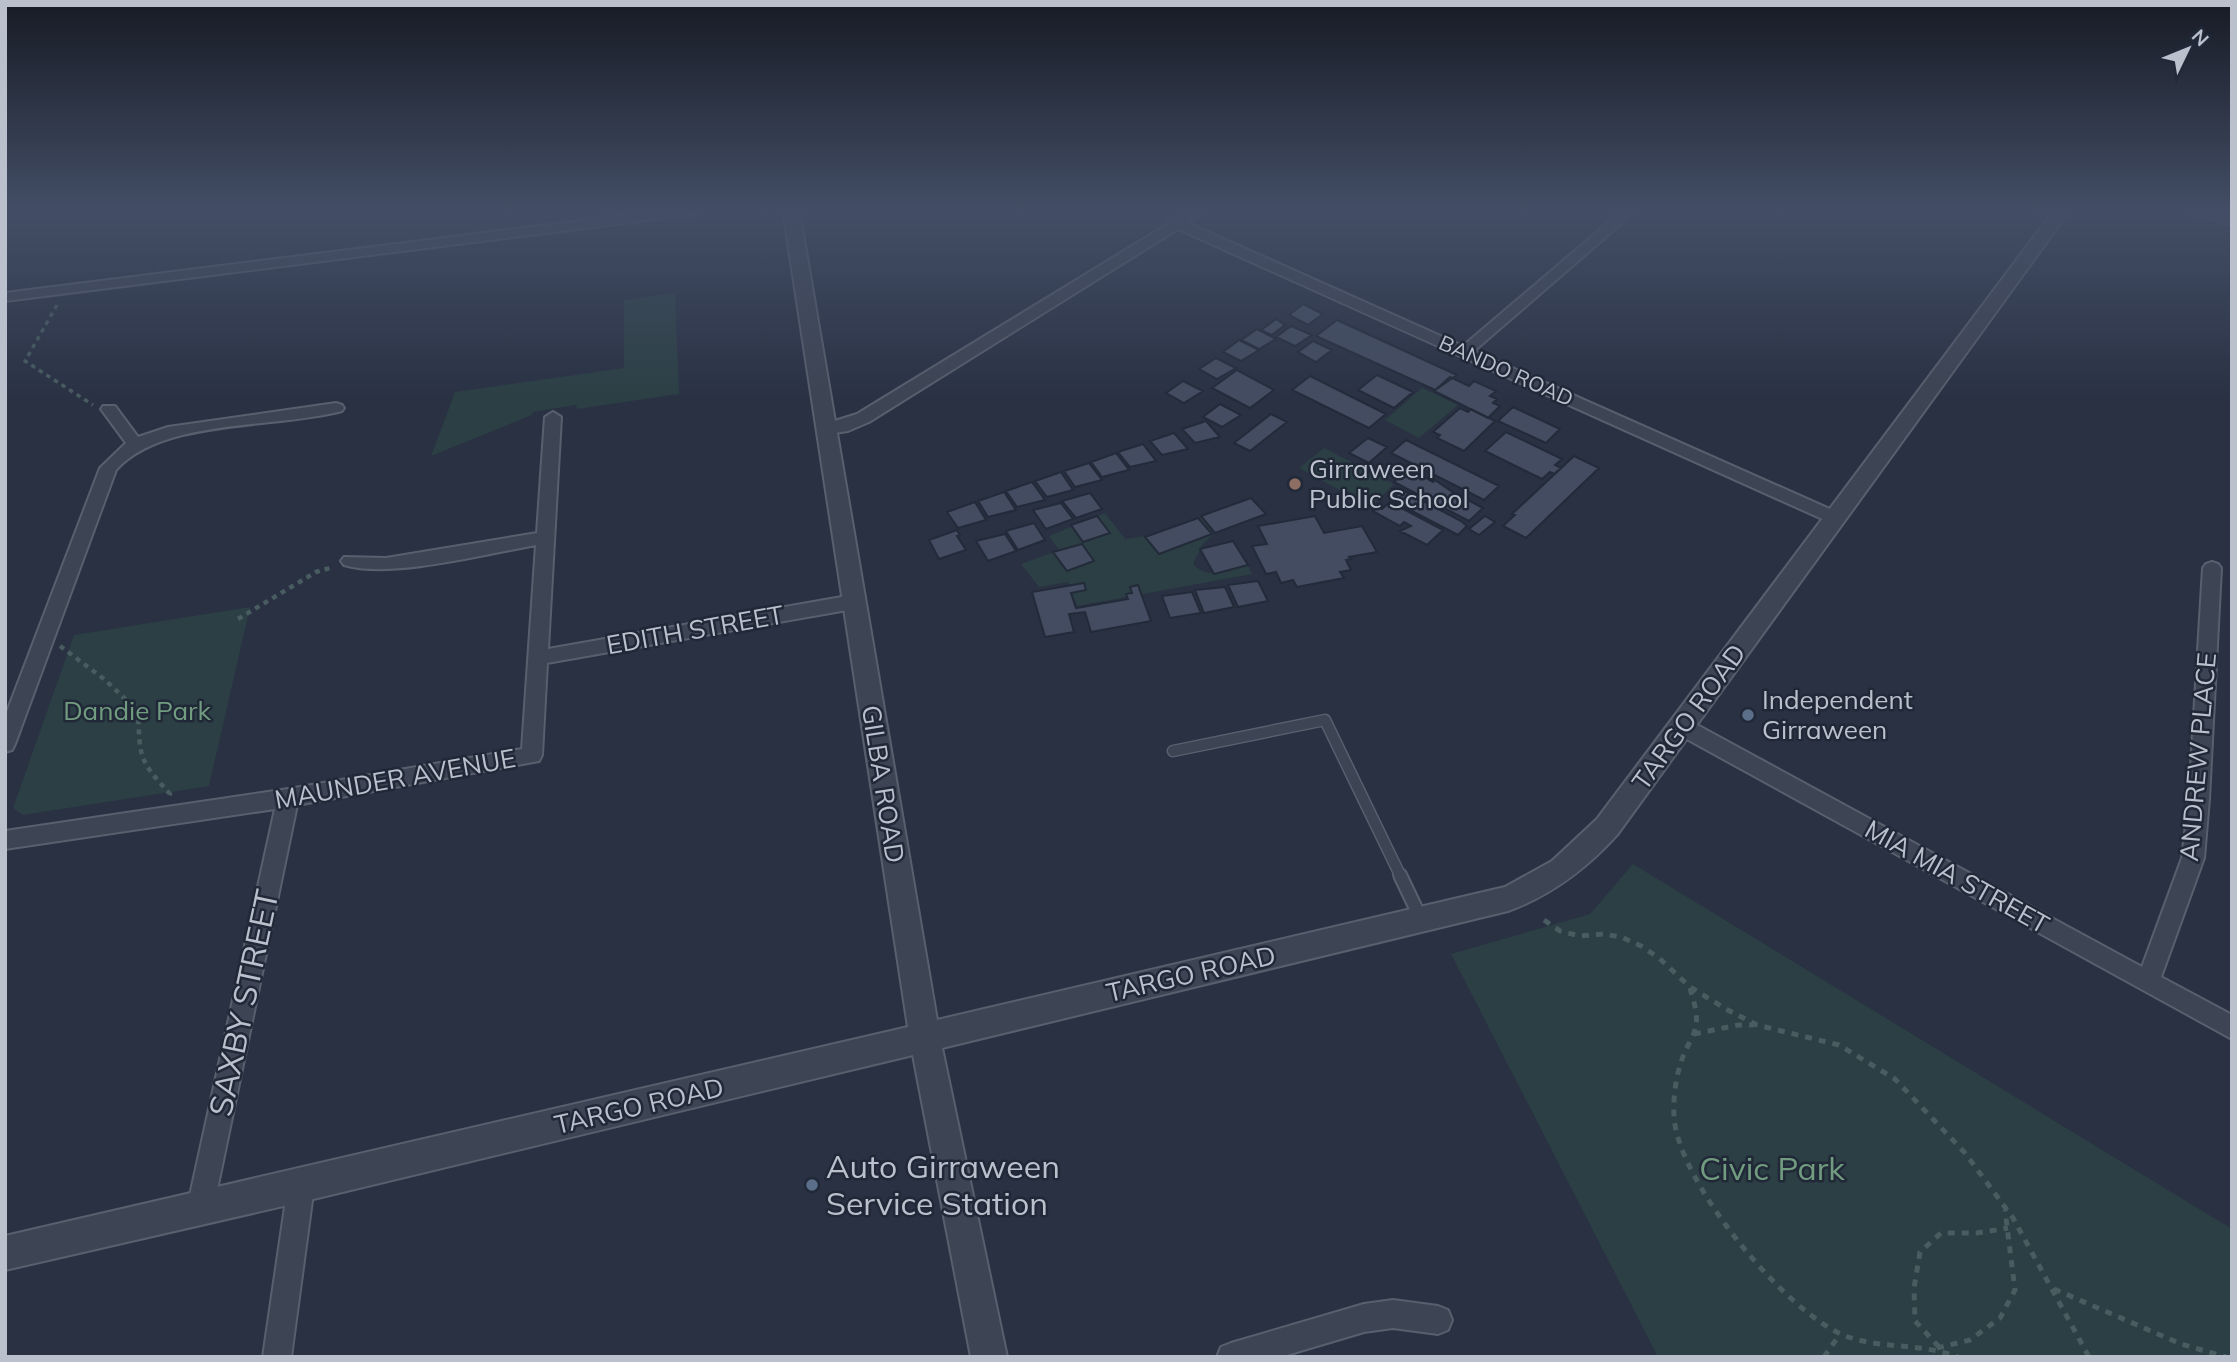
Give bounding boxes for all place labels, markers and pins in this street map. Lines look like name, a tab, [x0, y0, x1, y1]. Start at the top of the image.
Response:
place label: Girraween Public School	[1309, 452, 1469, 515]
marker: Girraween Public School	[1287, 476, 1303, 492]
place label: Independent Girraween	[1762, 683, 1913, 746]
marker: Independent Girraween	[1740, 707, 1756, 723]
place label: Auto Girraween Service Station	[826, 1146, 1060, 1223]
marker: Auto Girraween Service Station	[804, 1177, 820, 1193]

